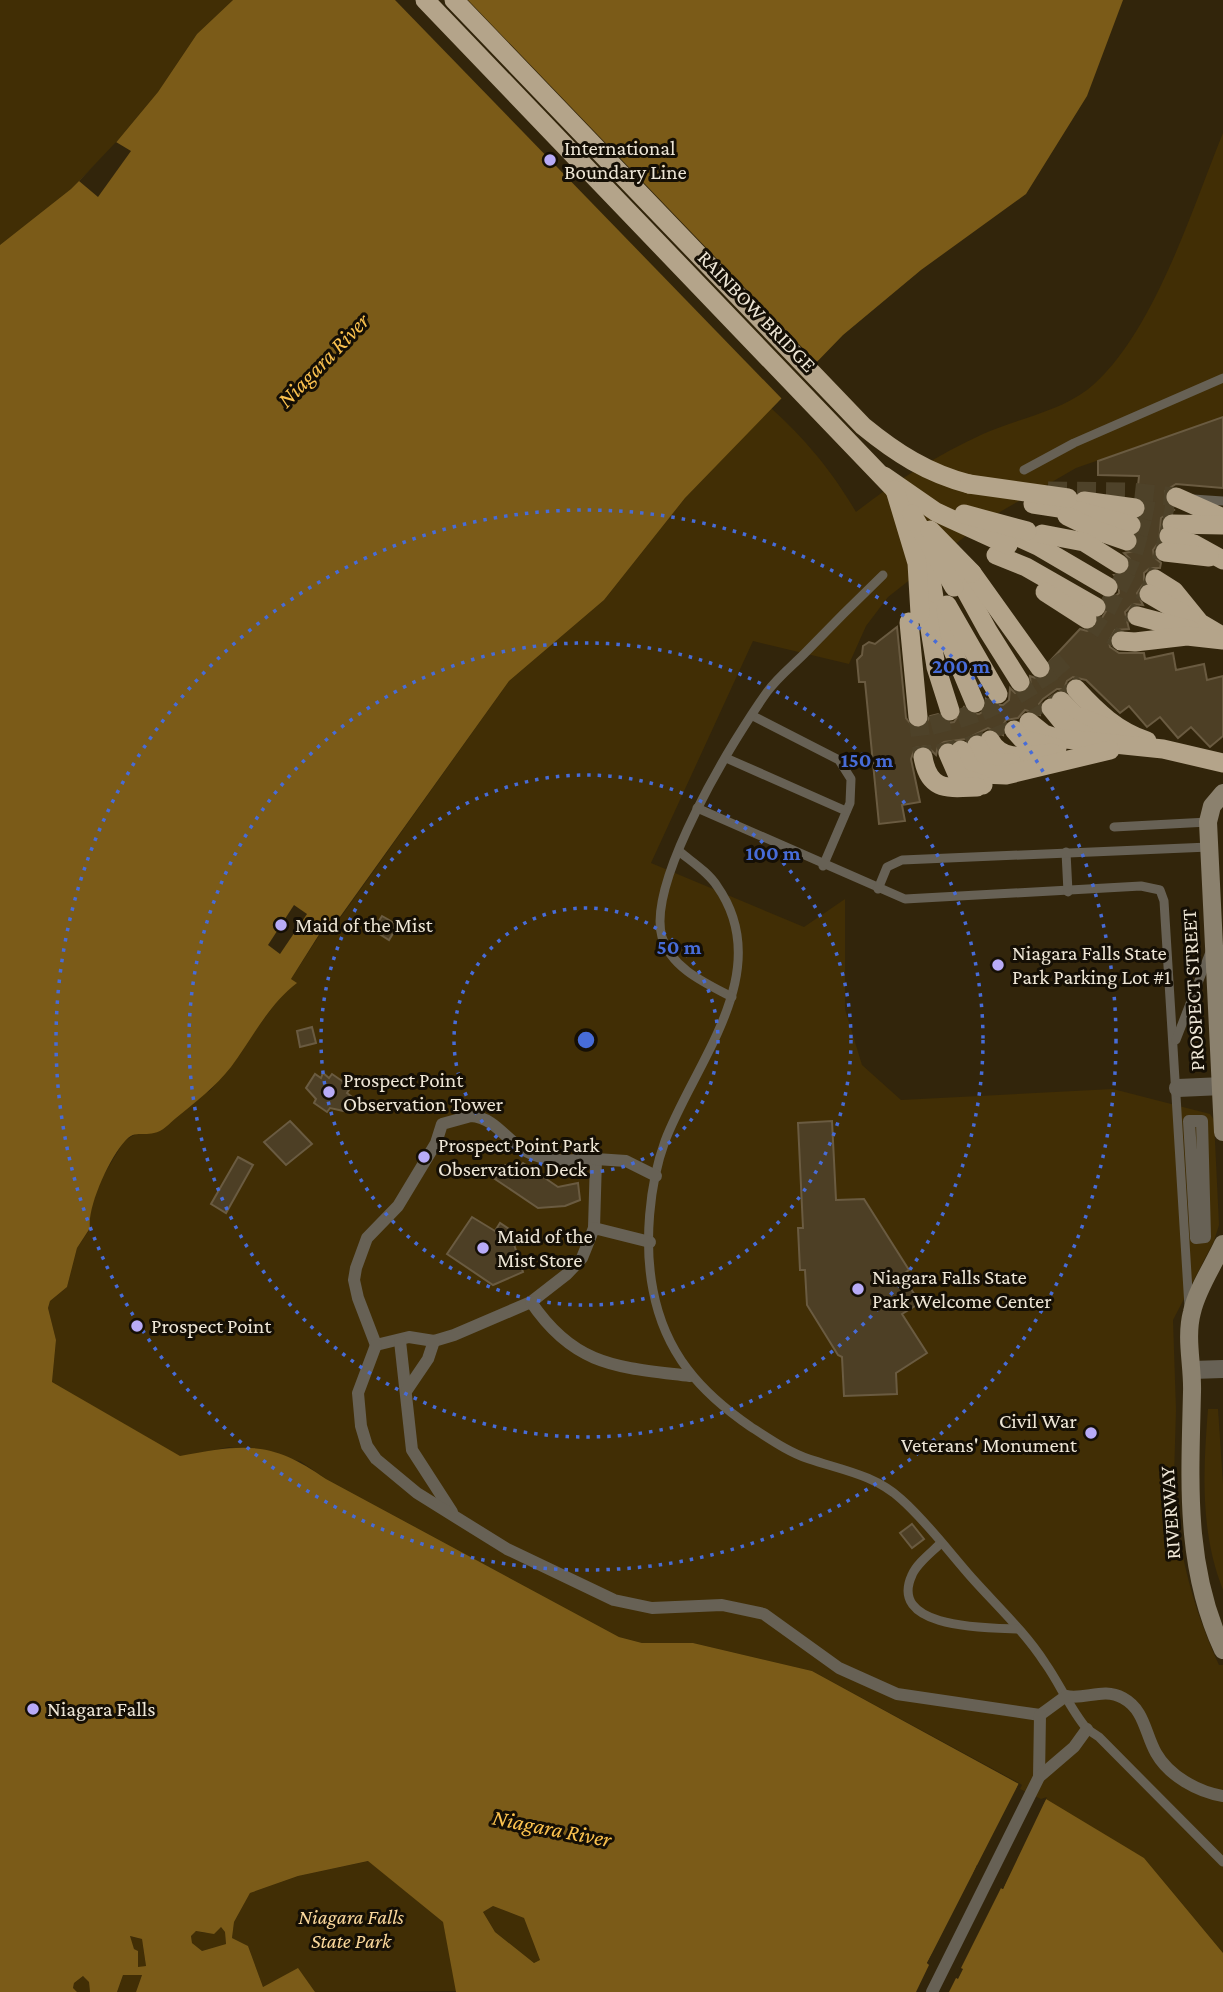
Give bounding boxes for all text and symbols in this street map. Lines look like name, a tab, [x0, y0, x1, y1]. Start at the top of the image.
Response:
place label: International Boundary Line	[564, 136, 687, 184]
marker: International Boundary Line	[542, 152, 558, 168]
street label: RAINBOW BRIDGE	[693, 245, 821, 377]
water label: Niagara River	[272, 307, 375, 412]
text: 200 m	[932, 654, 990, 678]
text: 150 m	[841, 748, 894, 772]
text: 100 m	[745, 841, 801, 865]
street label: PROSPECT STREET	[1177, 908, 1209, 1072]
place label: Maid of the Mist	[295, 913, 434, 937]
marker: Maid of the Mist	[273, 917, 289, 933]
text: 50 m	[657, 935, 702, 959]
place label: Niagara Falls State Park Parking Lot #1	[1012, 941, 1171, 989]
marker: Niagara Falls State Park Parking Lot #1	[990, 957, 1006, 973]
centre of rings	[574, 1028, 598, 1052]
place label: Prospect Point Observation Tower	[343, 1068, 504, 1116]
marker: Prospect Point Observation Tower	[321, 1084, 337, 1100]
place label: Prospect Point Park Observation Deck	[438, 1133, 600, 1181]
marker: Prospect Point Park Observation Deck	[416, 1149, 432, 1165]
place label: Maid of the Mist Store	[497, 1224, 593, 1272]
marker: Maid of the Mist Store	[475, 1240, 491, 1256]
place label: Niagara Falls State Park Welcome Center	[872, 1265, 1052, 1313]
marker: Niagara Falls State Park Welcome Center	[850, 1281, 866, 1297]
place label: Prospect Point	[151, 1314, 272, 1338]
marker: Prospect Point	[129, 1318, 145, 1334]
place label: Civil War Veterans' Monument	[901, 1409, 1078, 1457]
marker: Civil War Veterans' Monument	[1083, 1425, 1099, 1441]
street label: RIVERWAY	[1155, 1465, 1185, 1560]
place label: Niagara Falls	[47, 1697, 155, 1721]
marker: Niagara Falls	[25, 1701, 41, 1717]
water label: Niagara River	[490, 1804, 615, 1852]
park label: Niagara Falls State Park	[298, 1905, 404, 1953]

